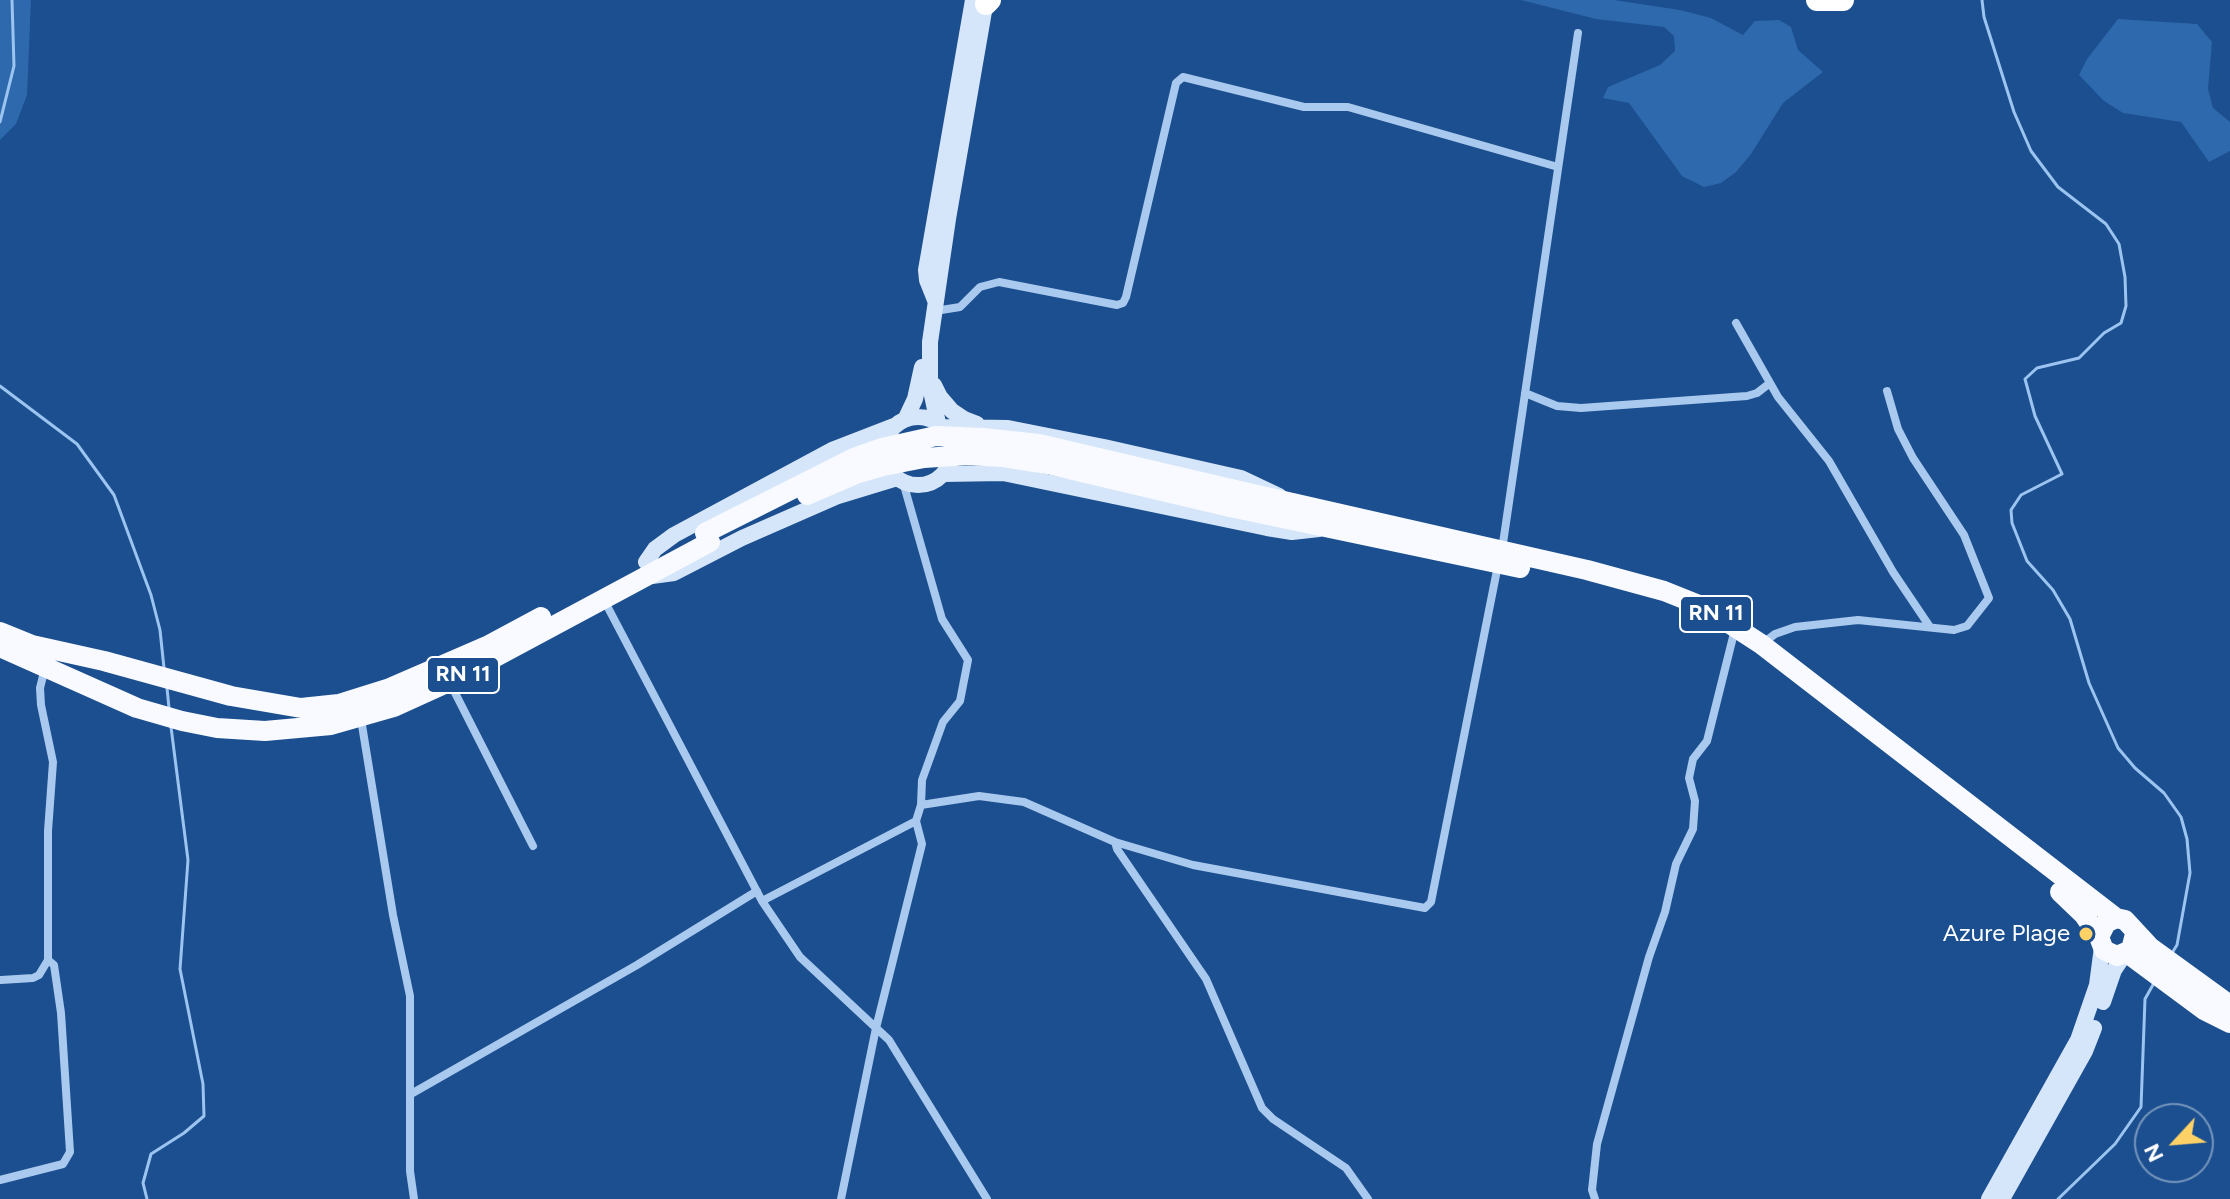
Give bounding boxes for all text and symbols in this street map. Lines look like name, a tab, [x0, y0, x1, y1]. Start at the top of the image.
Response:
road number: RN 11	[1680, 596, 1752, 632]
road number: RN 11	[427, 657, 499, 693]
place label: Azure Plage	[1943, 920, 2070, 948]
marker: Azure Plage	[2077, 925, 2095, 943]
north arrow	[2134, 1103, 2214, 1183]
text: N	[2138, 1139, 2170, 1166]

